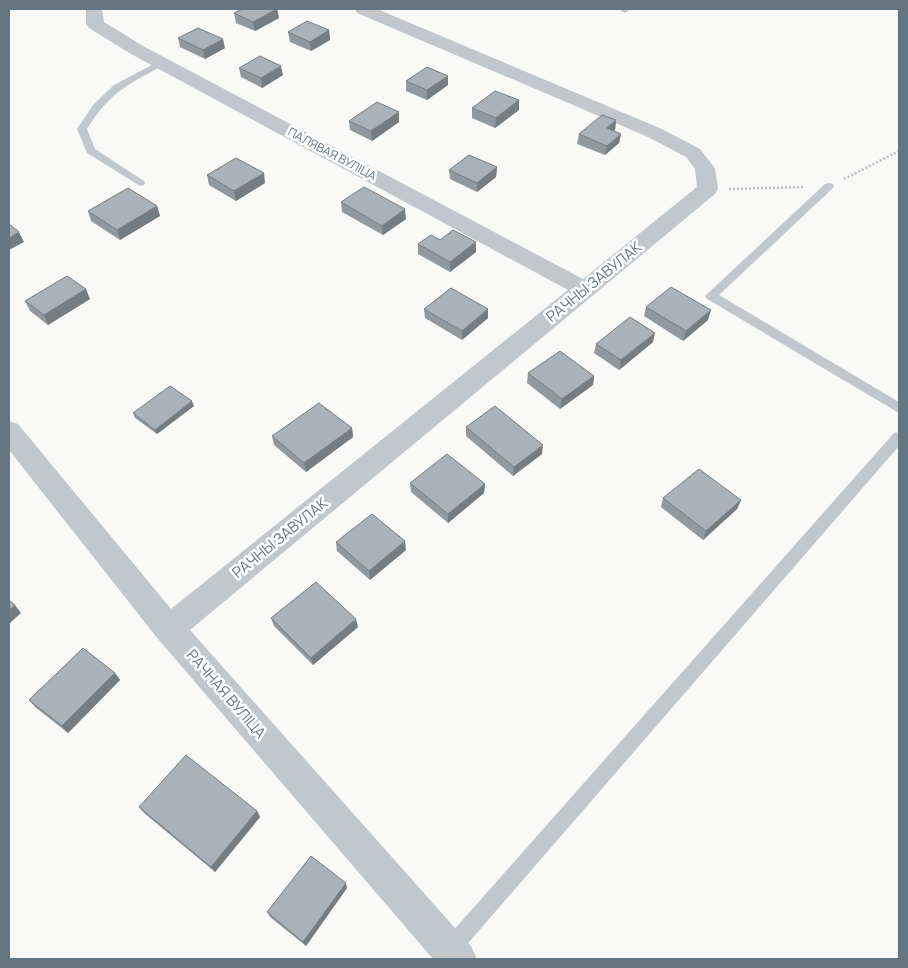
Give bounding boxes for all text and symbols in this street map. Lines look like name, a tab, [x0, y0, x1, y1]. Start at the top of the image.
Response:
street label: ПАЛЯВАЯ ВУЛІЦА	[285, 123, 380, 184]
street label: РАЧНЫ ЗАВУЛАК	[541, 236, 646, 327]
street label: РАЧНЫ ЗАВУЛАК	[227, 492, 332, 583]
street label: РАЧНАЯ ВУЛІЦА	[182, 645, 271, 743]

